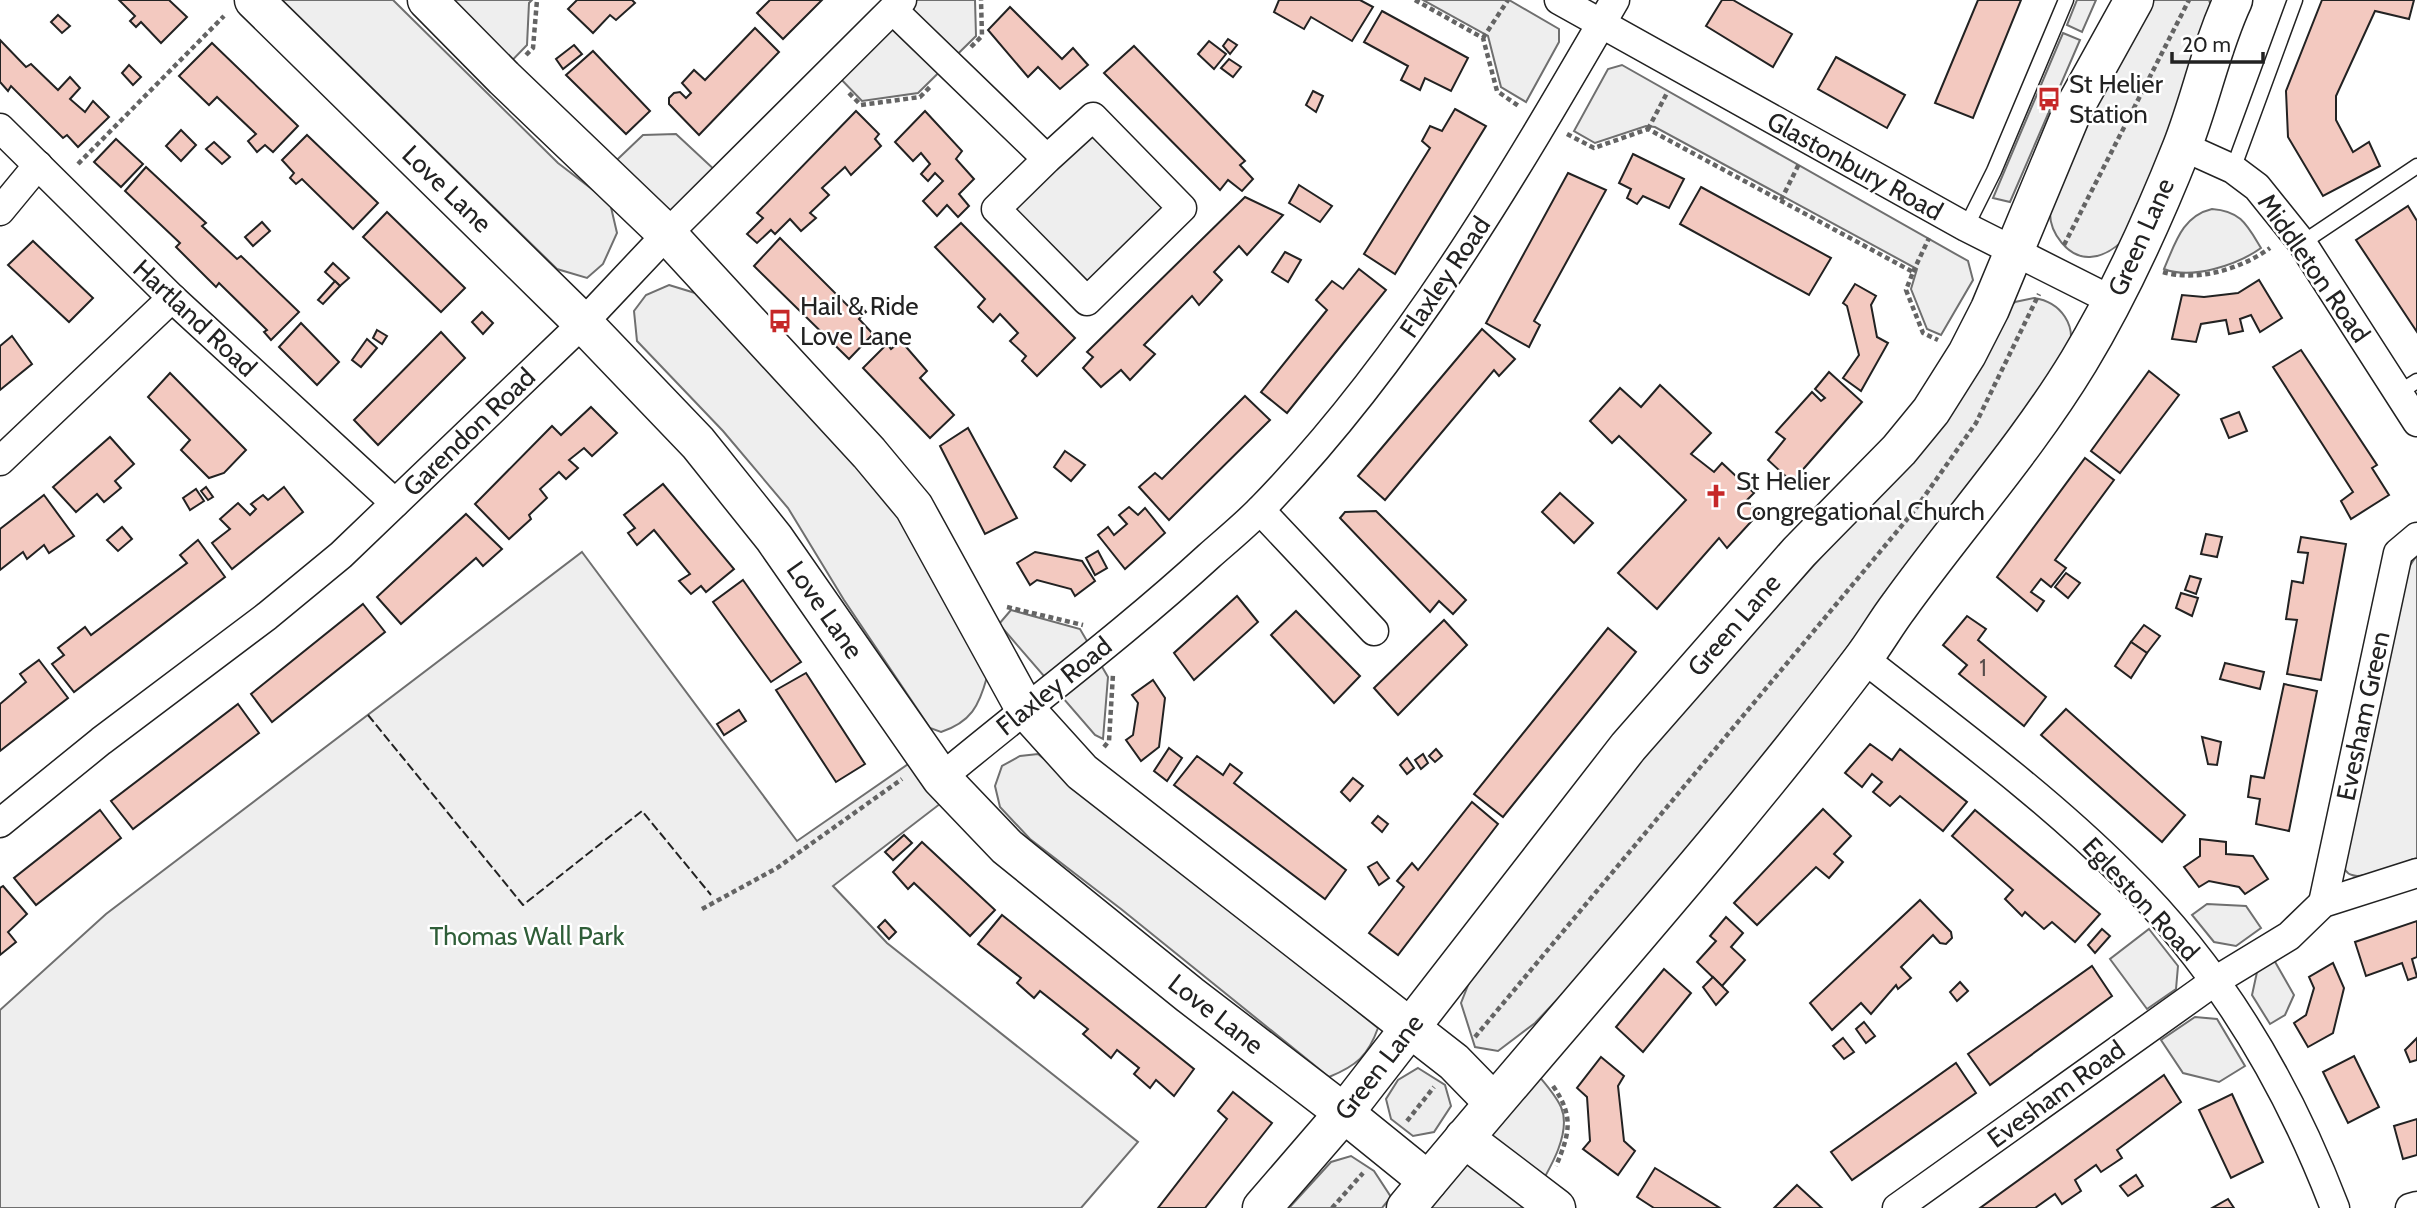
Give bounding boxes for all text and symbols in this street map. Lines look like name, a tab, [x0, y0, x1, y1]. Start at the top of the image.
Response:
scale bar	[2172, 21, 2263, 65]
text: 20 m	[2182, 32, 2231, 57]
place label: St Helier Station	[2069, 68, 2164, 130]
bus stop icon: St Helier Station	[2035, 85, 2063, 113]
street label: Glastonbury Road	[1762, 105, 1948, 227]
street label: Love Lane	[396, 139, 498, 239]
street label: Green Lane	[2101, 173, 2181, 301]
street label: Middleton Road	[2251, 187, 2377, 349]
street label: Flaxley Road	[1393, 210, 1497, 344]
street label: Hartland Road	[127, 253, 263, 383]
place label: Hail & Ride Love Lane	[800, 290, 919, 352]
bus stop icon: Hail & Ride Love Lane	[766, 307, 794, 335]
street label: Garendon Road	[396, 361, 542, 503]
place label: St Helier Congregational Church	[1736, 465, 1985, 527]
church icon: St Helier Congregational Church	[1702, 482, 1730, 510]
street label: Love Lane	[780, 555, 870, 665]
street label: Green Lane	[1681, 567, 1787, 683]
street label: Evesham Green	[2329, 628, 2397, 804]
street label: Flaxley Road	[990, 630, 1118, 742]
house number: 1	[1979, 654, 1987, 682]
street label: Egleston Road	[2076, 831, 2206, 967]
park label: Thomas Wall Park	[429, 920, 625, 952]
street label: Love Lane	[1162, 967, 1270, 1061]
street label: Green Lane	[1328, 1008, 1430, 1126]
street label: Evesham Road	[1981, 1033, 2131, 1155]

